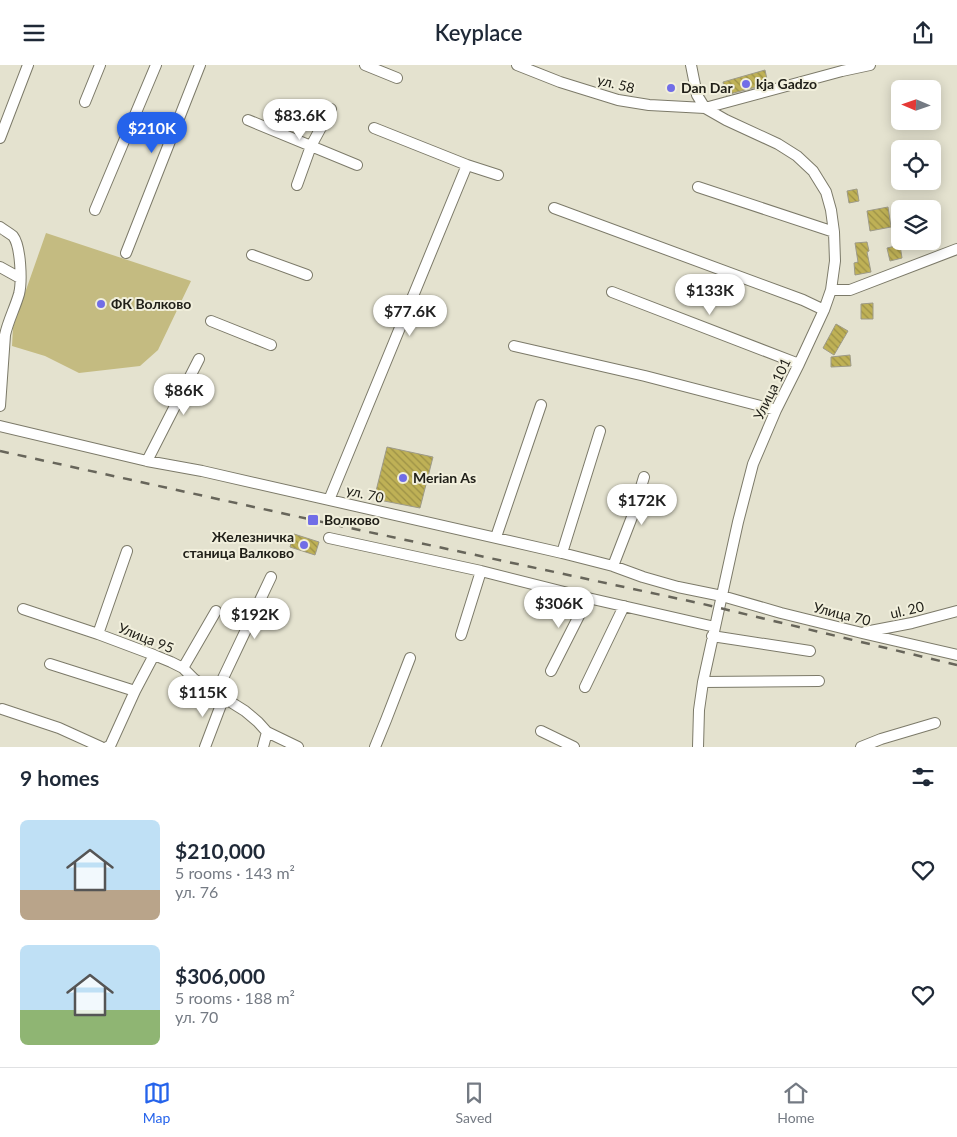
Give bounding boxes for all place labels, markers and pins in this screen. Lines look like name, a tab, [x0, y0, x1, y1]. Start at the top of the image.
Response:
place label: kja Gadzo	[756, 75, 817, 92]
marker: kja Gadzo	[740, 78, 752, 90]
place label: Dan Dar	[681, 79, 733, 96]
marker: Dan Dar	[665, 82, 677, 94]
pin: $83.6K	[259, 99, 341, 141]
pin: $210K	[117, 111, 187, 154]
pin: $133K	[675, 273, 745, 316]
place label: ФК Волково	[111, 295, 191, 312]
pin: $77.6K	[369, 295, 451, 337]
marker: ФК Волково	[95, 298, 107, 310]
pin: $86K	[154, 373, 214, 416]
place label: Merian As	[413, 469, 476, 486]
marker: Merian As	[397, 472, 409, 484]
pin: $172K	[607, 483, 677, 526]
place label: Волково	[324, 511, 380, 528]
marker: Волково	[306, 513, 320, 527]
place label: Железничка станица Валково	[183, 528, 294, 561]
marker: Железничка станица Валково	[298, 539, 310, 551]
pin: $306K	[524, 587, 594, 629]
pin: $192K	[220, 597, 290, 640]
pin: $115K	[168, 675, 238, 718]

